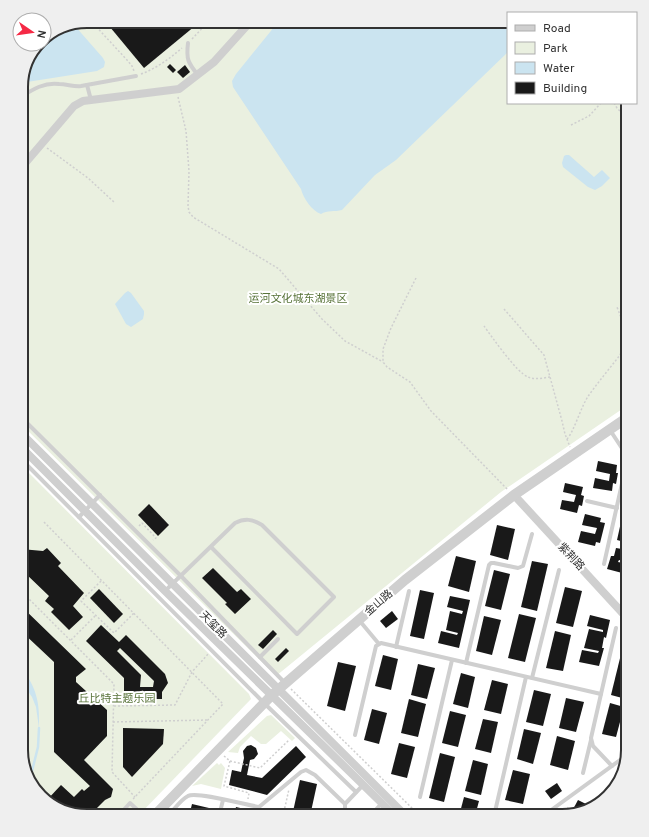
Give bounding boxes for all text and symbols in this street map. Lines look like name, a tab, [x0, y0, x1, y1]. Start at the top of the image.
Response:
north arrow	[12, 12, 52, 52]
legend	[507, 12, 637, 104]
text: Road	[543, 21, 571, 37]
text: N	[33, 29, 48, 39]
text: Park	[543, 41, 568, 57]
text: Water	[543, 61, 575, 77]
text: Building	[543, 81, 587, 97]
park label: 运河文化城东湖景区	[249, 292, 348, 306]
street label: 紫荆路	[555, 540, 587, 574]
street label: 金山路	[362, 587, 396, 619]
street label: 天玺路	[196, 608, 230, 642]
park label: 丘比特主题乐园	[79, 692, 156, 706]

